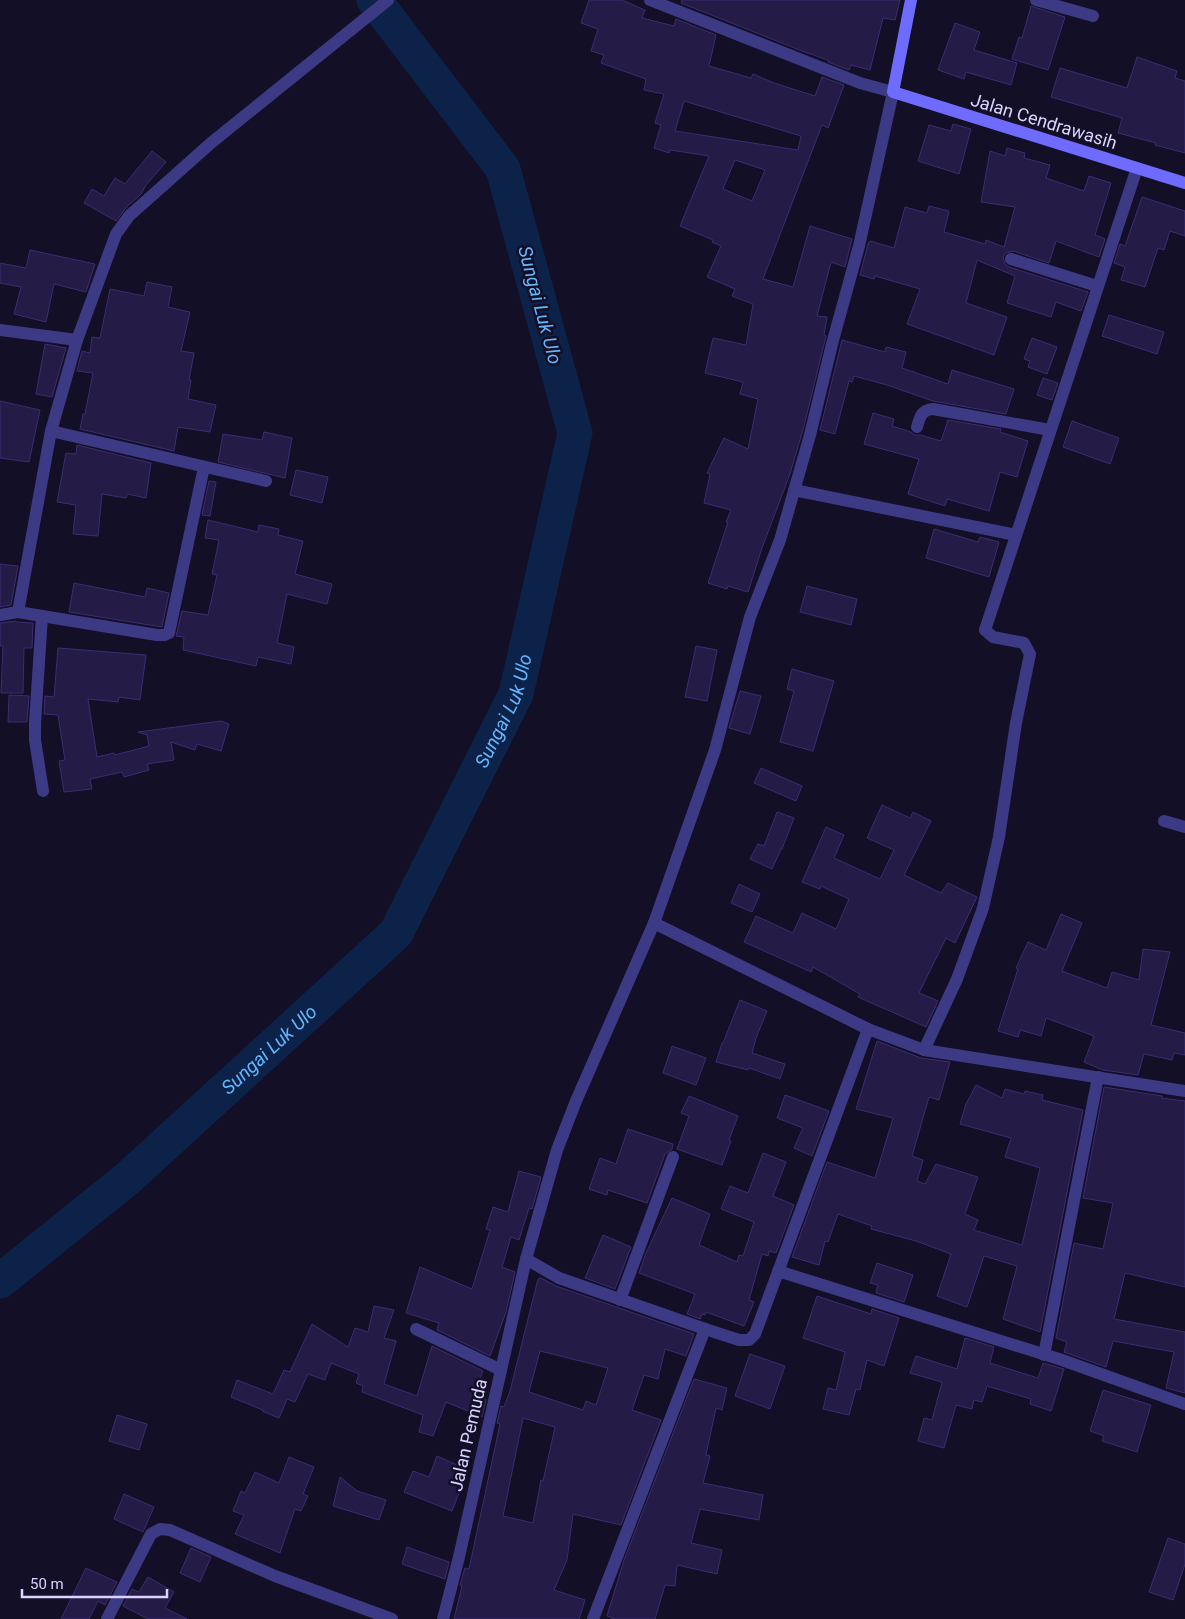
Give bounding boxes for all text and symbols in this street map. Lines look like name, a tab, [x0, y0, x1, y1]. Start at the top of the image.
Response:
street label: Jalan Cendrawasih	[968, 89, 1120, 153]
water label: Sungai Luk Ulo	[513, 243, 567, 367]
water label: Sungai Luk Ulo	[470, 652, 536, 771]
water label: Sungai Luk Ulo	[216, 1000, 321, 1099]
street label: Jalan Pemuda	[445, 1377, 491, 1493]
scale bar	[22, 1566, 168, 1598]
text: 50 m	[30, 1575, 64, 1593]

